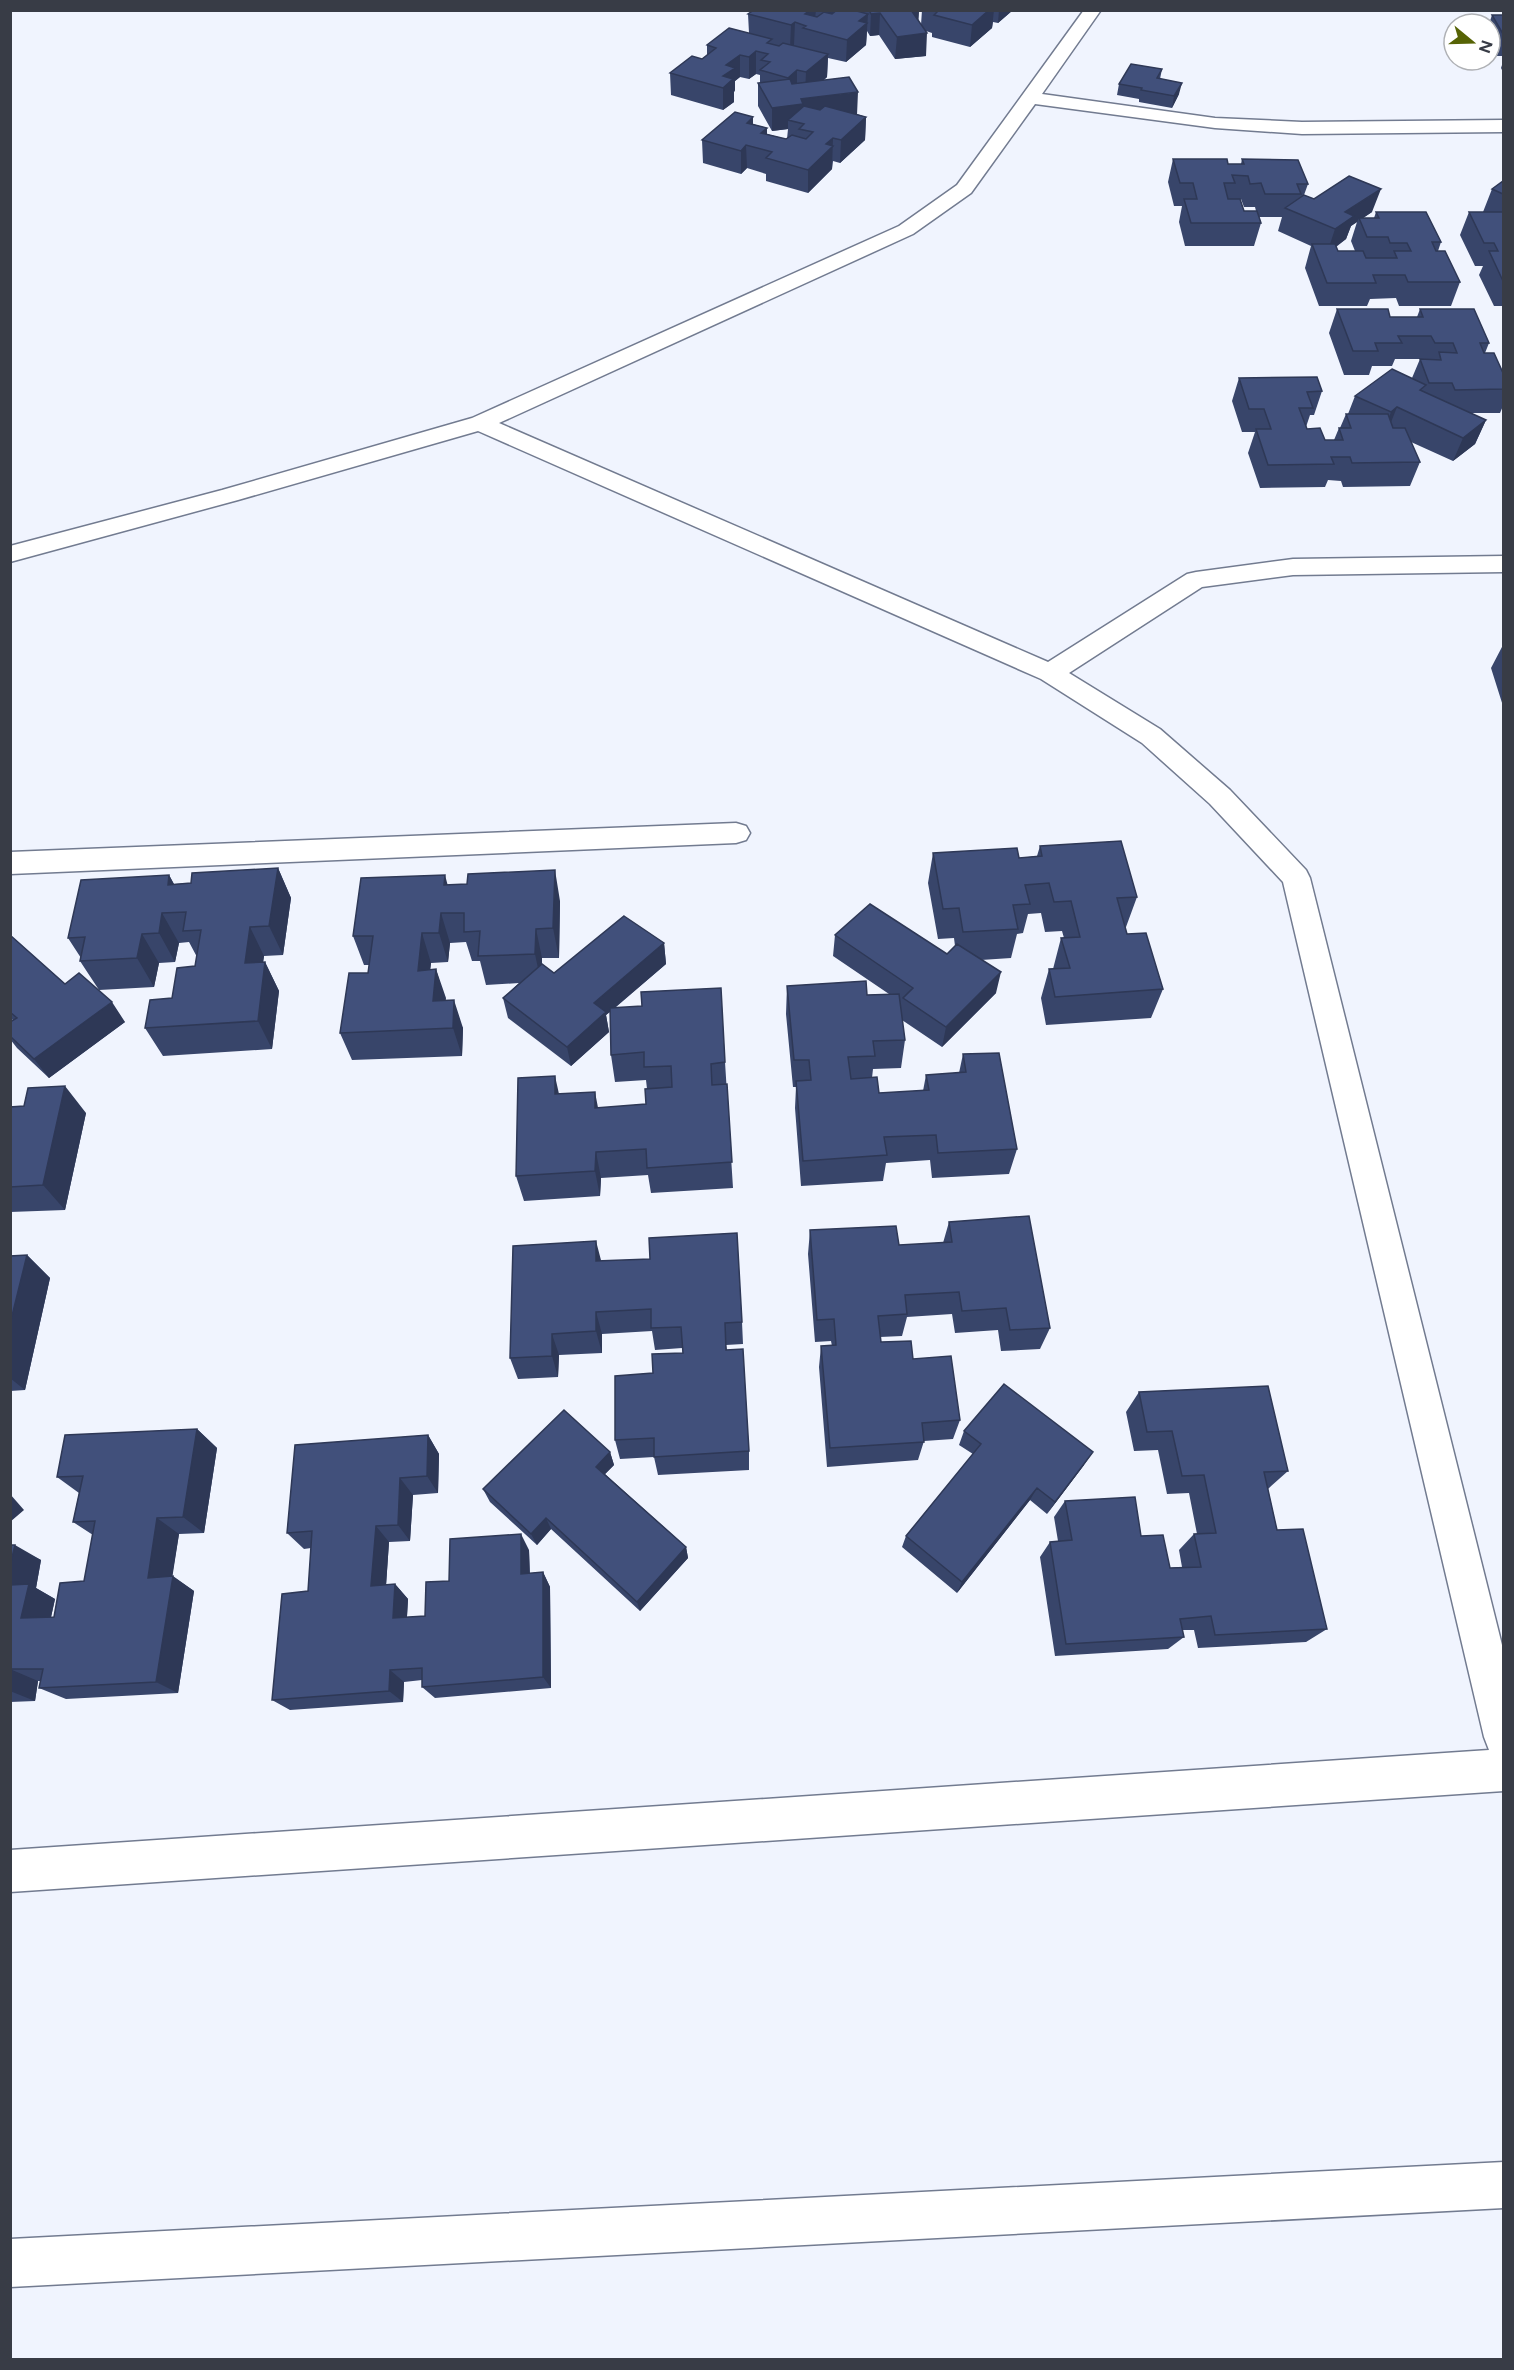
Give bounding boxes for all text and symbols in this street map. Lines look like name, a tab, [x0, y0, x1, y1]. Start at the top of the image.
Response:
north arrow	[1442, 12, 1502, 72]
text: N	[1475, 38, 1497, 56]

